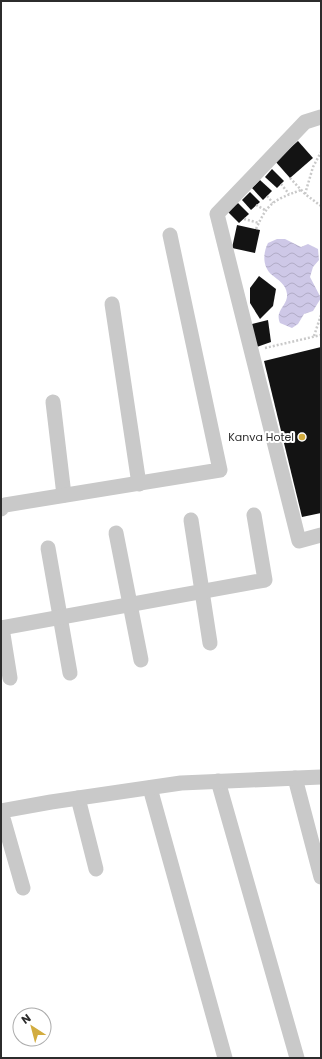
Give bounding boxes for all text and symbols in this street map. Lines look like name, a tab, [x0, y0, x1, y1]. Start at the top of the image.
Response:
place label: Kanva Hotel	[228, 429, 294, 445]
marker: Kanva Hotel	[297, 432, 307, 442]
north arrow	[12, 1007, 52, 1047]
text: N	[18, 1010, 34, 1028]

